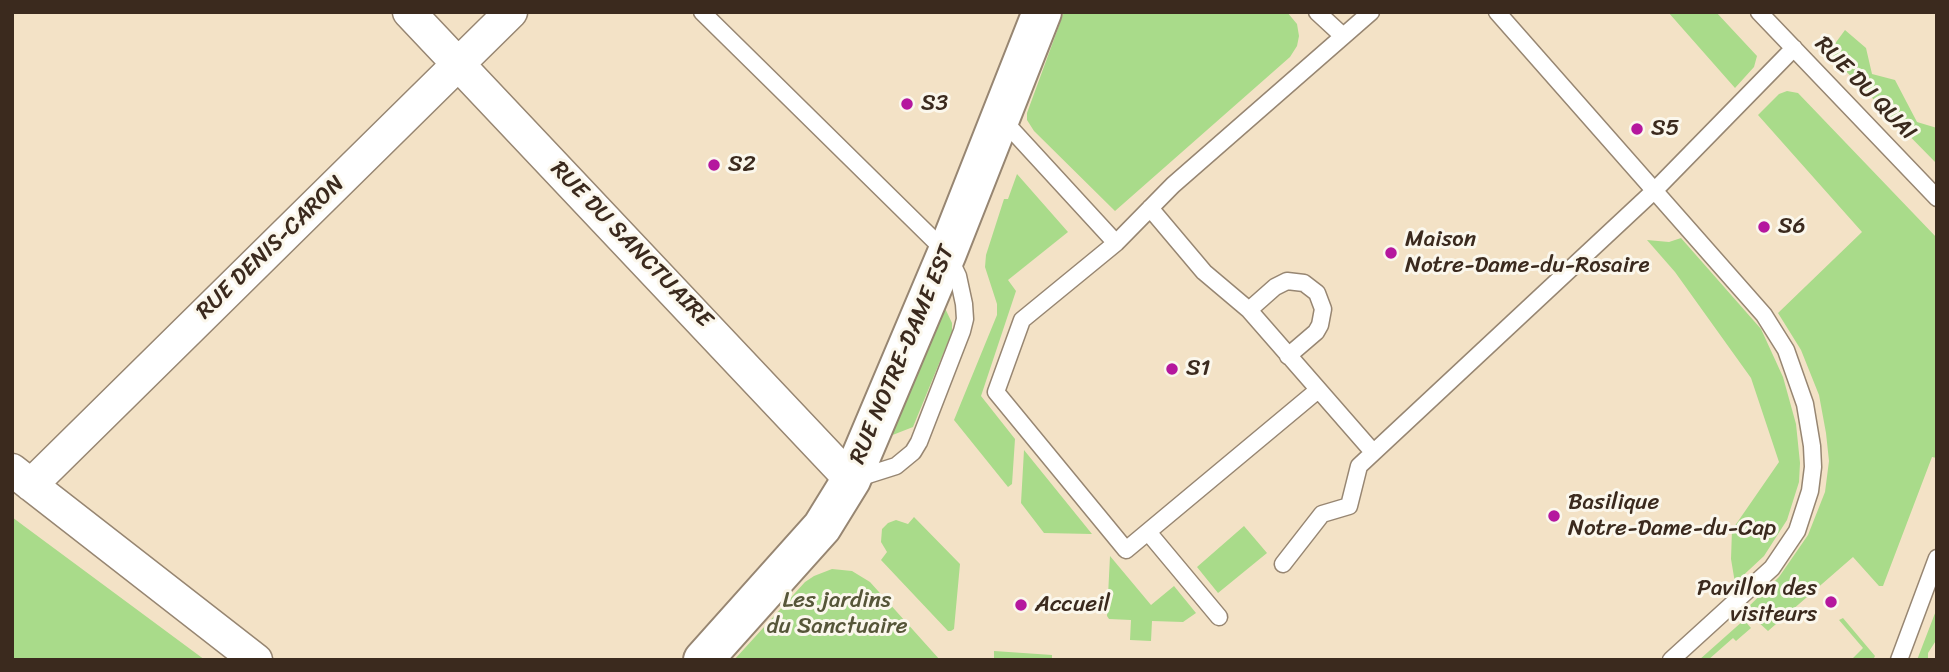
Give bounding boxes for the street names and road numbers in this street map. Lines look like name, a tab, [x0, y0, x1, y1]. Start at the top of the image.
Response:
street label: RUE DU QUAI	[1809, 31, 1921, 147]
street label: RUE DU SANCTUAIRE	[544, 156, 718, 334]
street label: RUE DENIS-CARON	[191, 170, 351, 326]
street label: RUE NOTRE-DAME EST	[844, 242, 962, 468]

